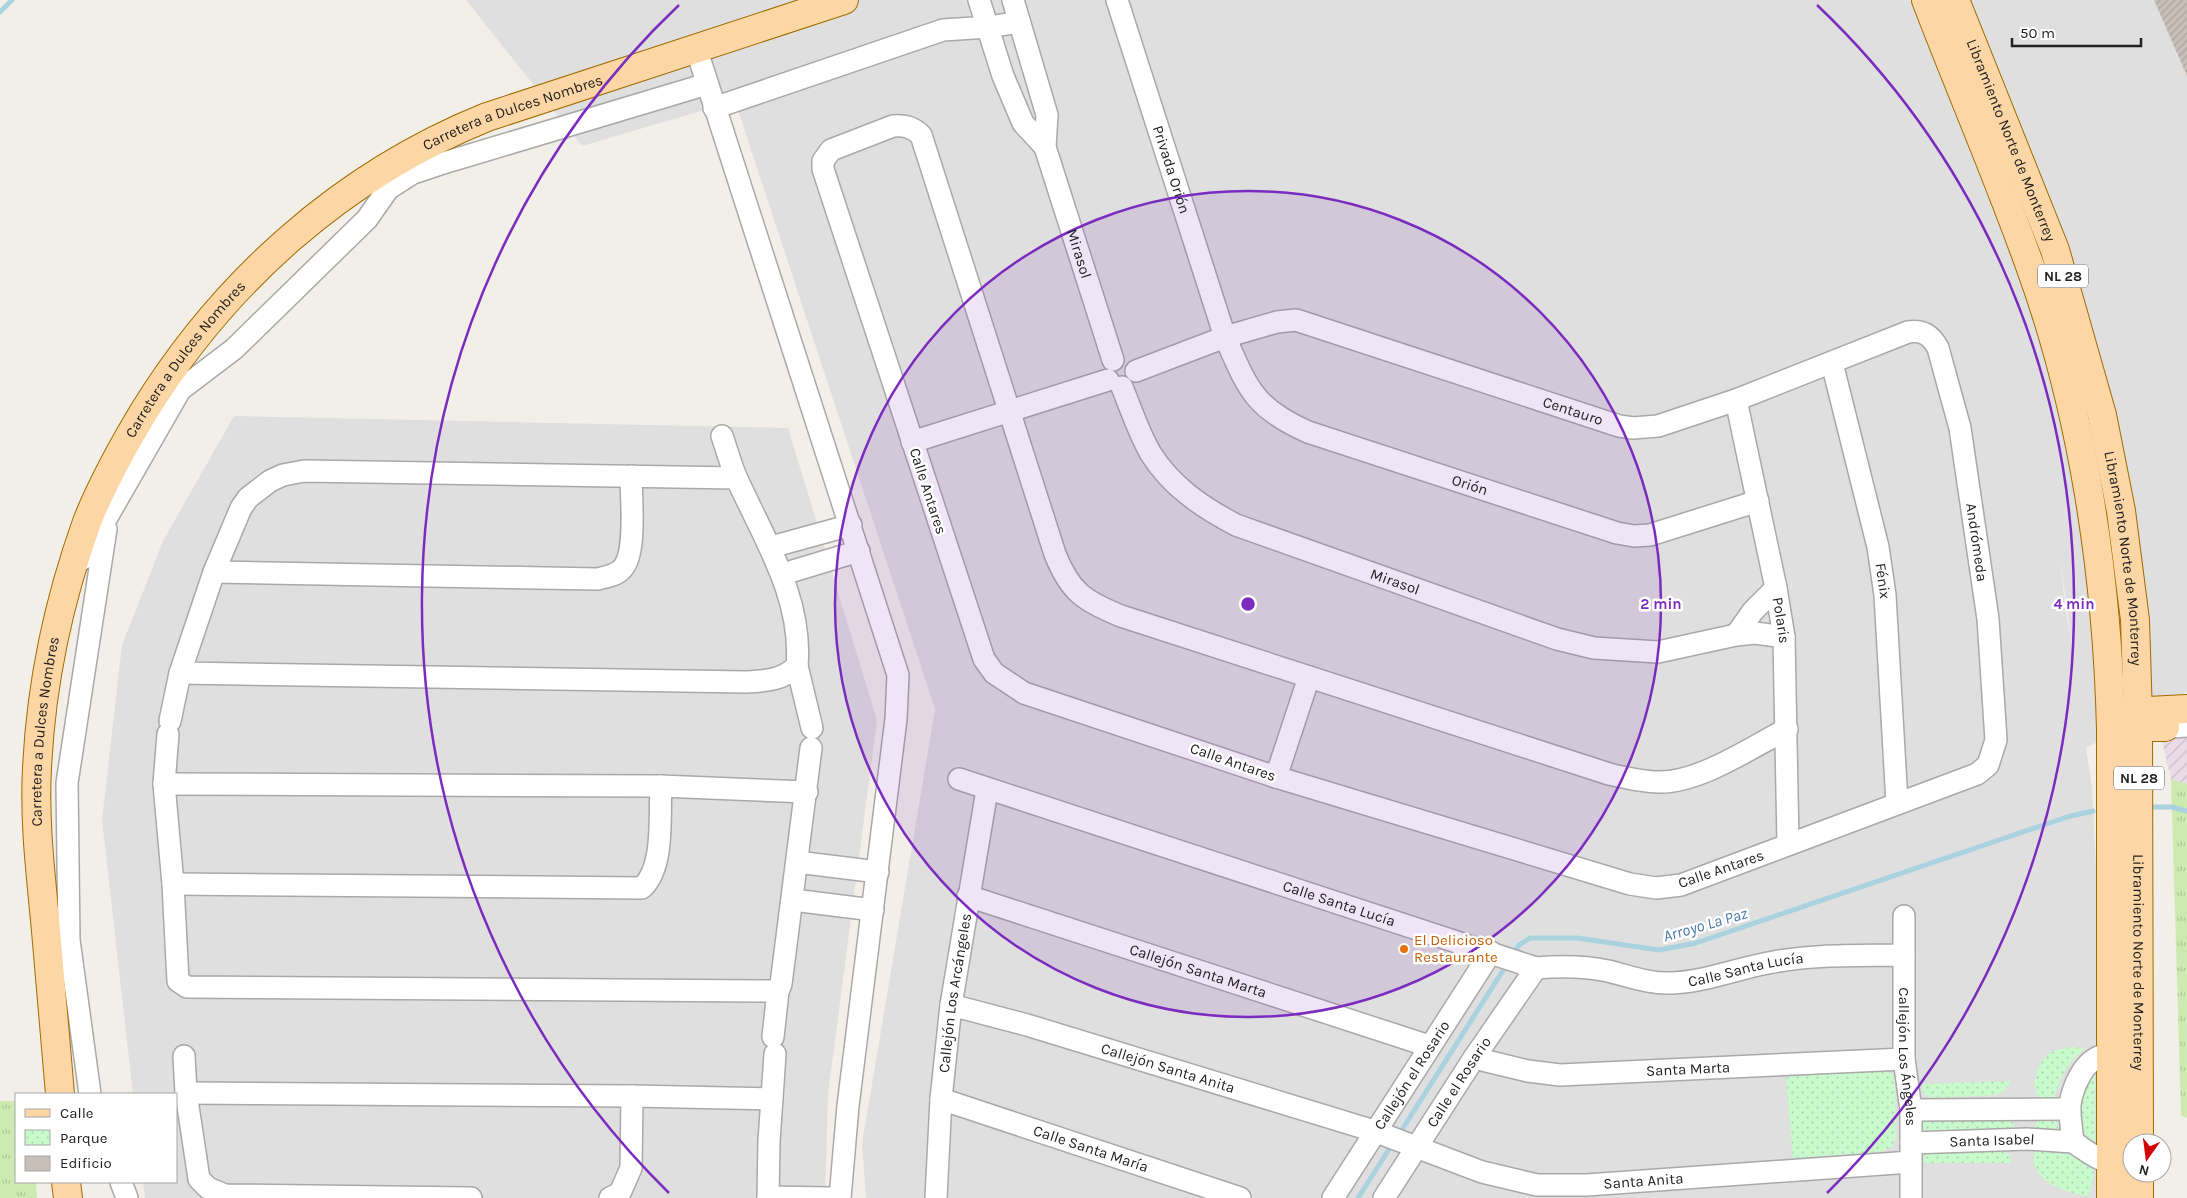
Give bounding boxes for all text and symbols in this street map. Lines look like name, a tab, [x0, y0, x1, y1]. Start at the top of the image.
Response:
scale bar	[2012, 15, 2141, 47]
text: 50 m	[2020, 24, 2055, 42]
street label: Libramiento Norte de Monterrey	[1962, 36, 2060, 244]
street label: Carretera a Dulces Nombres	[420, 71, 605, 154]
street label: Privada Orión	[1149, 123, 1194, 216]
street label: Mirasol	[1063, 227, 1095, 281]
road number: NL 28	[2038, 264, 2088, 288]
street label: Carretera a Dulces Nombres	[121, 277, 249, 441]
street label: Centauro	[1540, 393, 1606, 429]
street label: Calle Antares	[906, 446, 950, 536]
street label: Libramiento Norte de Monterrey	[2100, 449, 2145, 666]
street label: Orión	[1450, 471, 1490, 499]
street label: Andrómeda	[1962, 502, 1991, 583]
street label: Fénix	[1871, 562, 1894, 600]
street label: Mirasol	[1368, 564, 1422, 599]
centre of rings	[1239, 595, 1257, 613]
text: 2 min	[1640, 595, 1682, 613]
text: 4 min	[2053, 595, 2095, 613]
street label: Polaris	[1769, 596, 1793, 644]
street label: Carretera a Dulces Nombres	[27, 635, 63, 827]
street label: Calle Antares	[1188, 739, 1278, 785]
road number: NL 28	[2114, 766, 2164, 790]
street label: Calle Antares	[1676, 846, 1766, 892]
street label: Libramiento Norte de Monterrey	[2129, 854, 2148, 1071]
street label: Calle Santa Lucía	[1280, 877, 1398, 930]
water label: Arroyo La Paz	[1661, 903, 1749, 946]
street label: Callejón Los Arcángeles	[935, 912, 975, 1074]
place label: El Delicioso Restaurante	[1414, 931, 1498, 966]
street label: Callejón Santa Marta	[1127, 940, 1269, 1002]
marker: El Delicioso Restaurante	[1398, 943, 1410, 955]
street label: Calle Santa Lucía	[1687, 949, 1804, 990]
street label: Callejón Los Ángeles	[1895, 987, 1920, 1126]
street label: Callejón el Rosario	[1370, 1017, 1454, 1133]
street label: Calle el Rosario	[1423, 1033, 1495, 1131]
street label: Callejón Santa Anita	[1099, 1039, 1237, 1097]
street label: Santa Marta	[1646, 1058, 1731, 1080]
legend	[15, 1093, 178, 1183]
text: Calle	[60, 1104, 94, 1122]
street label: Calle Santa María	[1031, 1121, 1151, 1176]
text: Parque	[60, 1129, 108, 1147]
street label: Santa Isabel	[1949, 1130, 2035, 1151]
north arrow	[2122, 1133, 2172, 1183]
text: Edificio	[60, 1154, 112, 1172]
text: N	[2137, 1161, 2151, 1180]
street label: Santa Anita	[1603, 1169, 1684, 1193]

